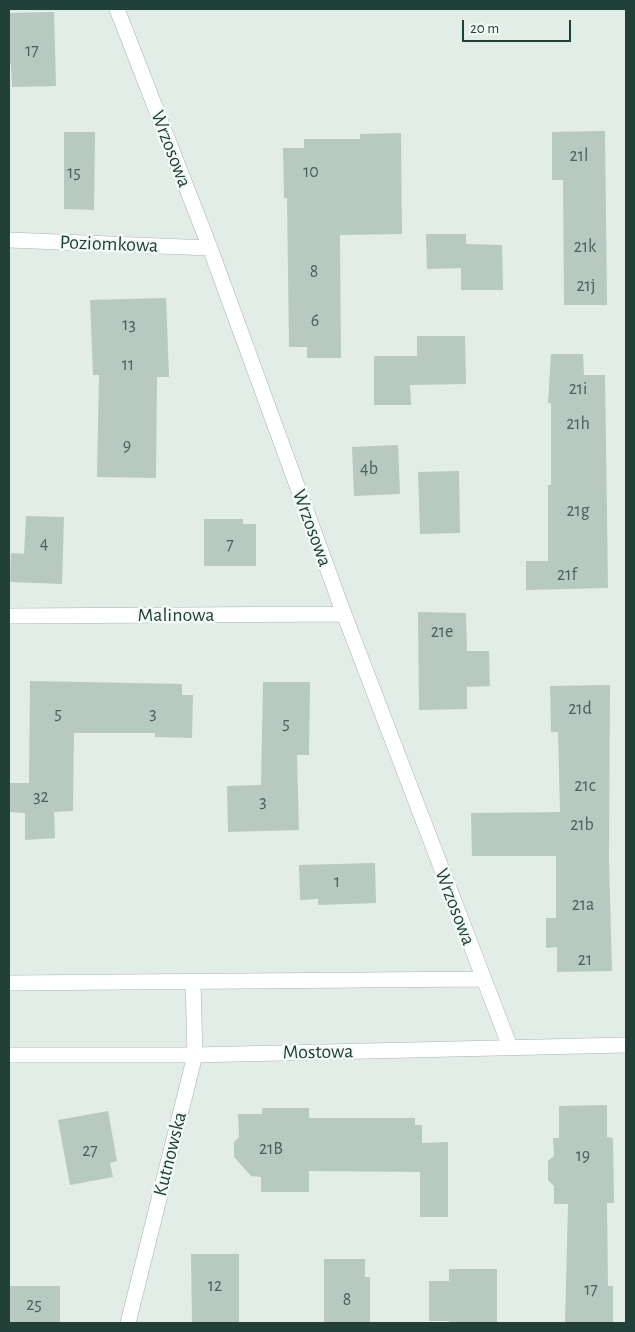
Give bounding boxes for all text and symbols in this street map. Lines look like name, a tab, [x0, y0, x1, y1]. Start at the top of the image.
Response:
scale bar	[465, 10, 574, 42]
text: 20 m	[470, 21, 499, 36]
house number: 17	[25, 40, 39, 62]
street label: Wrzosowa	[145, 107, 197, 191]
house number: 21l	[570, 145, 588, 167]
house number: 10	[303, 161, 319, 183]
house number: 15	[67, 162, 81, 184]
street label: Poziomkowa	[59, 230, 159, 258]
house number: 21k	[574, 236, 596, 258]
house number: 8	[310, 261, 318, 283]
house number: 21j	[576, 275, 596, 297]
house number: 6	[311, 310, 319, 332]
house number: 13	[122, 314, 136, 336]
house number: 11	[122, 354, 134, 376]
house number: 21i	[569, 378, 587, 400]
house number: 21h	[566, 413, 590, 435]
house number: 9	[123, 435, 131, 457]
house number: 4b	[360, 458, 378, 480]
street label: Wrzosowa	[287, 486, 337, 570]
house number: 21g	[566, 500, 590, 522]
house number: 4	[40, 533, 48, 555]
house number: 7	[226, 534, 234, 556]
house number: 21f	[557, 564, 577, 586]
street label: Malinowa	[138, 603, 214, 627]
house number: 21e	[431, 621, 453, 643]
house number: 21d	[568, 698, 592, 720]
house number: 5	[54, 703, 62, 725]
house number: 3	[149, 703, 157, 725]
house number: 5	[282, 713, 290, 735]
house number: 21c	[574, 775, 596, 797]
house number: 32	[33, 786, 49, 808]
house number: 3	[259, 791, 267, 813]
house number: 21b	[570, 814, 594, 836]
street label: Wrzosowa	[429, 865, 481, 949]
house number: 1	[334, 871, 340, 893]
house number: 21a	[572, 894, 594, 916]
house number: 21	[578, 949, 592, 971]
street label: Mostowa	[282, 1039, 354, 1065]
street label: Kutnowska	[148, 1109, 192, 1199]
house number: 21B	[259, 1138, 283, 1160]
house number: 27	[82, 1140, 98, 1162]
house number: 19	[576, 1145, 590, 1167]
house number: 12	[208, 1275, 222, 1297]
house number: 17	[584, 1279, 598, 1301]
house number: 8	[343, 1289, 351, 1311]
house number: 25	[26, 1294, 42, 1316]

